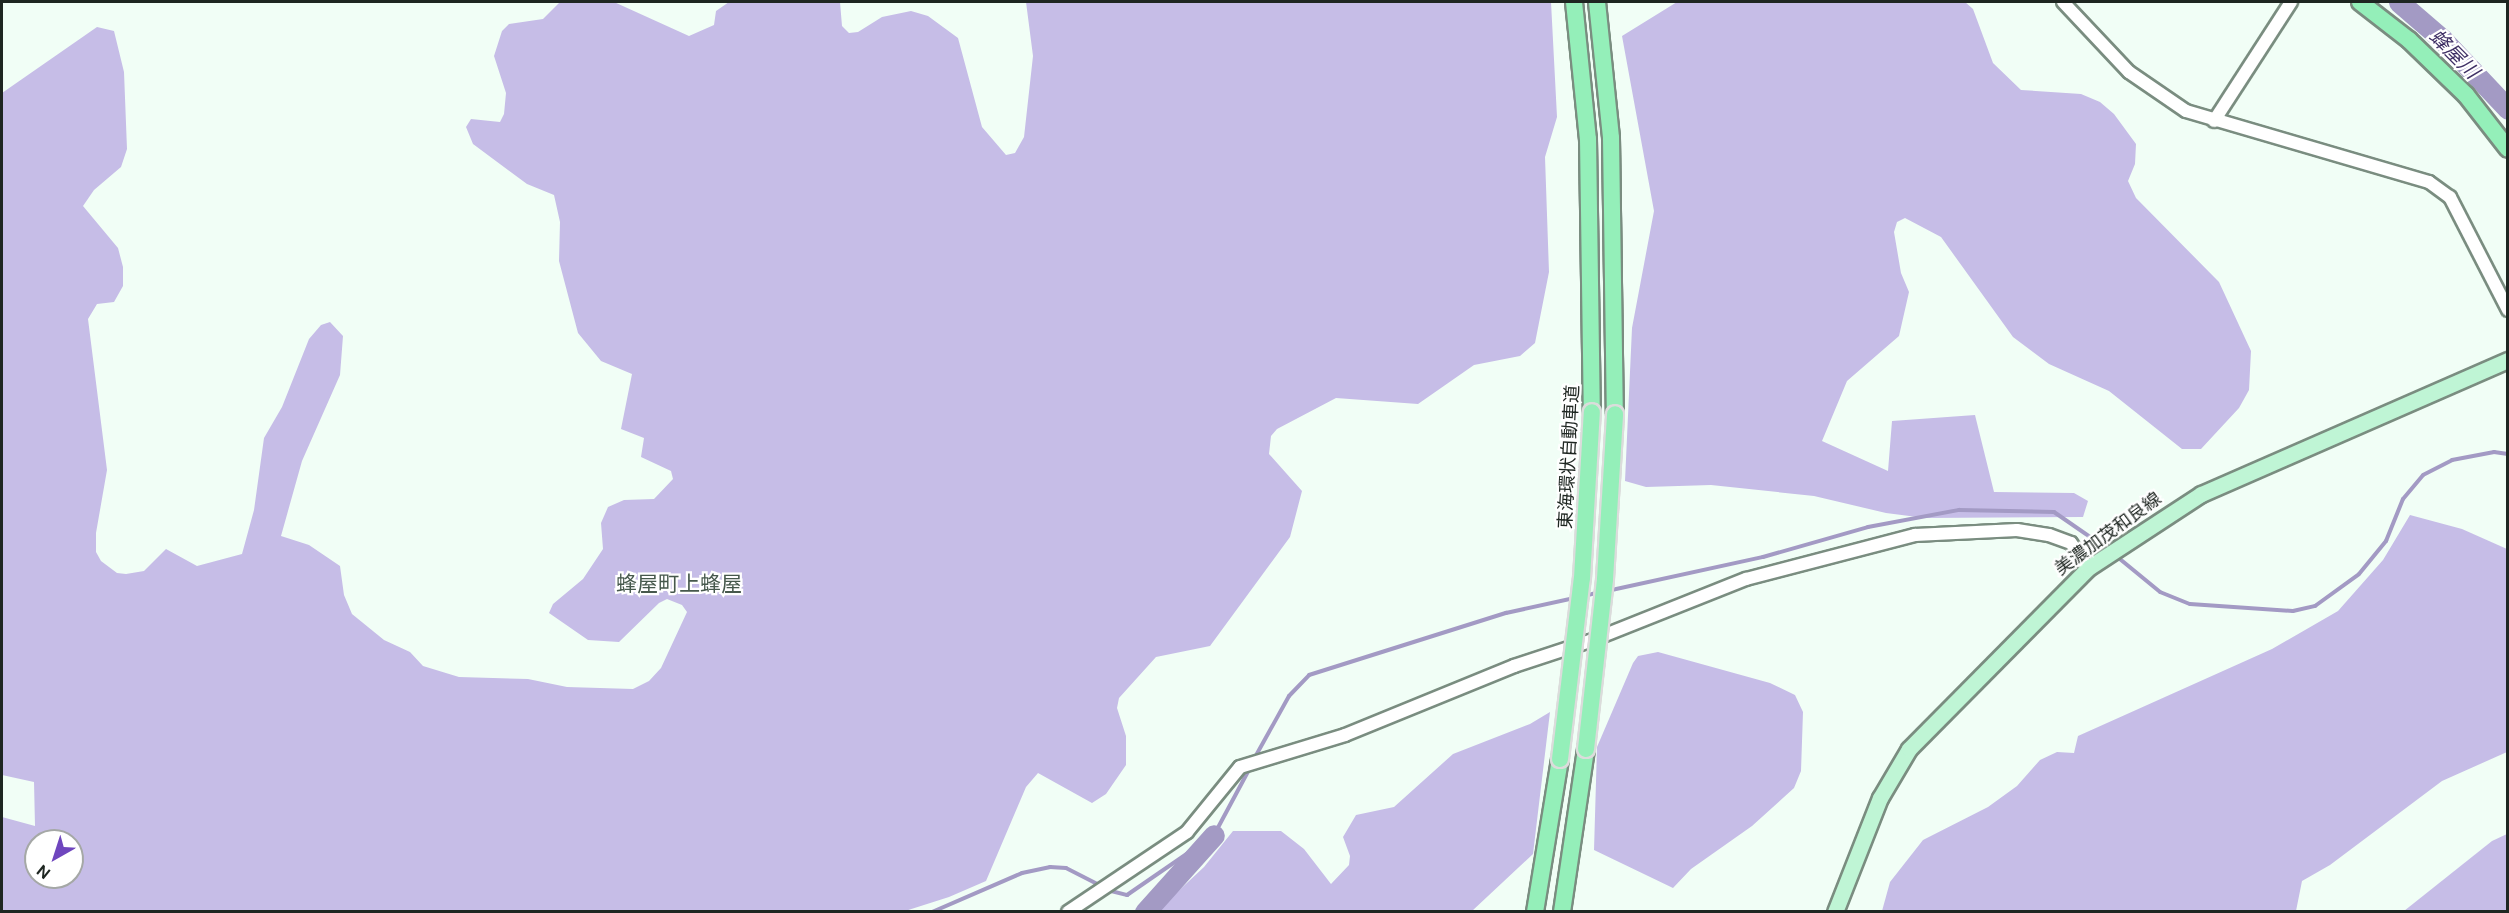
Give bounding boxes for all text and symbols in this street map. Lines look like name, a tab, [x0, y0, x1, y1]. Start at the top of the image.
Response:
water label: 蜂屋川	[2424, 24, 2484, 84]
street label: 東海環状自動車道	[1554, 385, 1584, 529]
street label: 美濃加茂和良線	[2051, 488, 2165, 580]
district label: 蜂屋町上蜂屋	[616, 571, 742, 597]
north arrow	[24, 829, 84, 889]
text: N	[32, 860, 55, 884]

